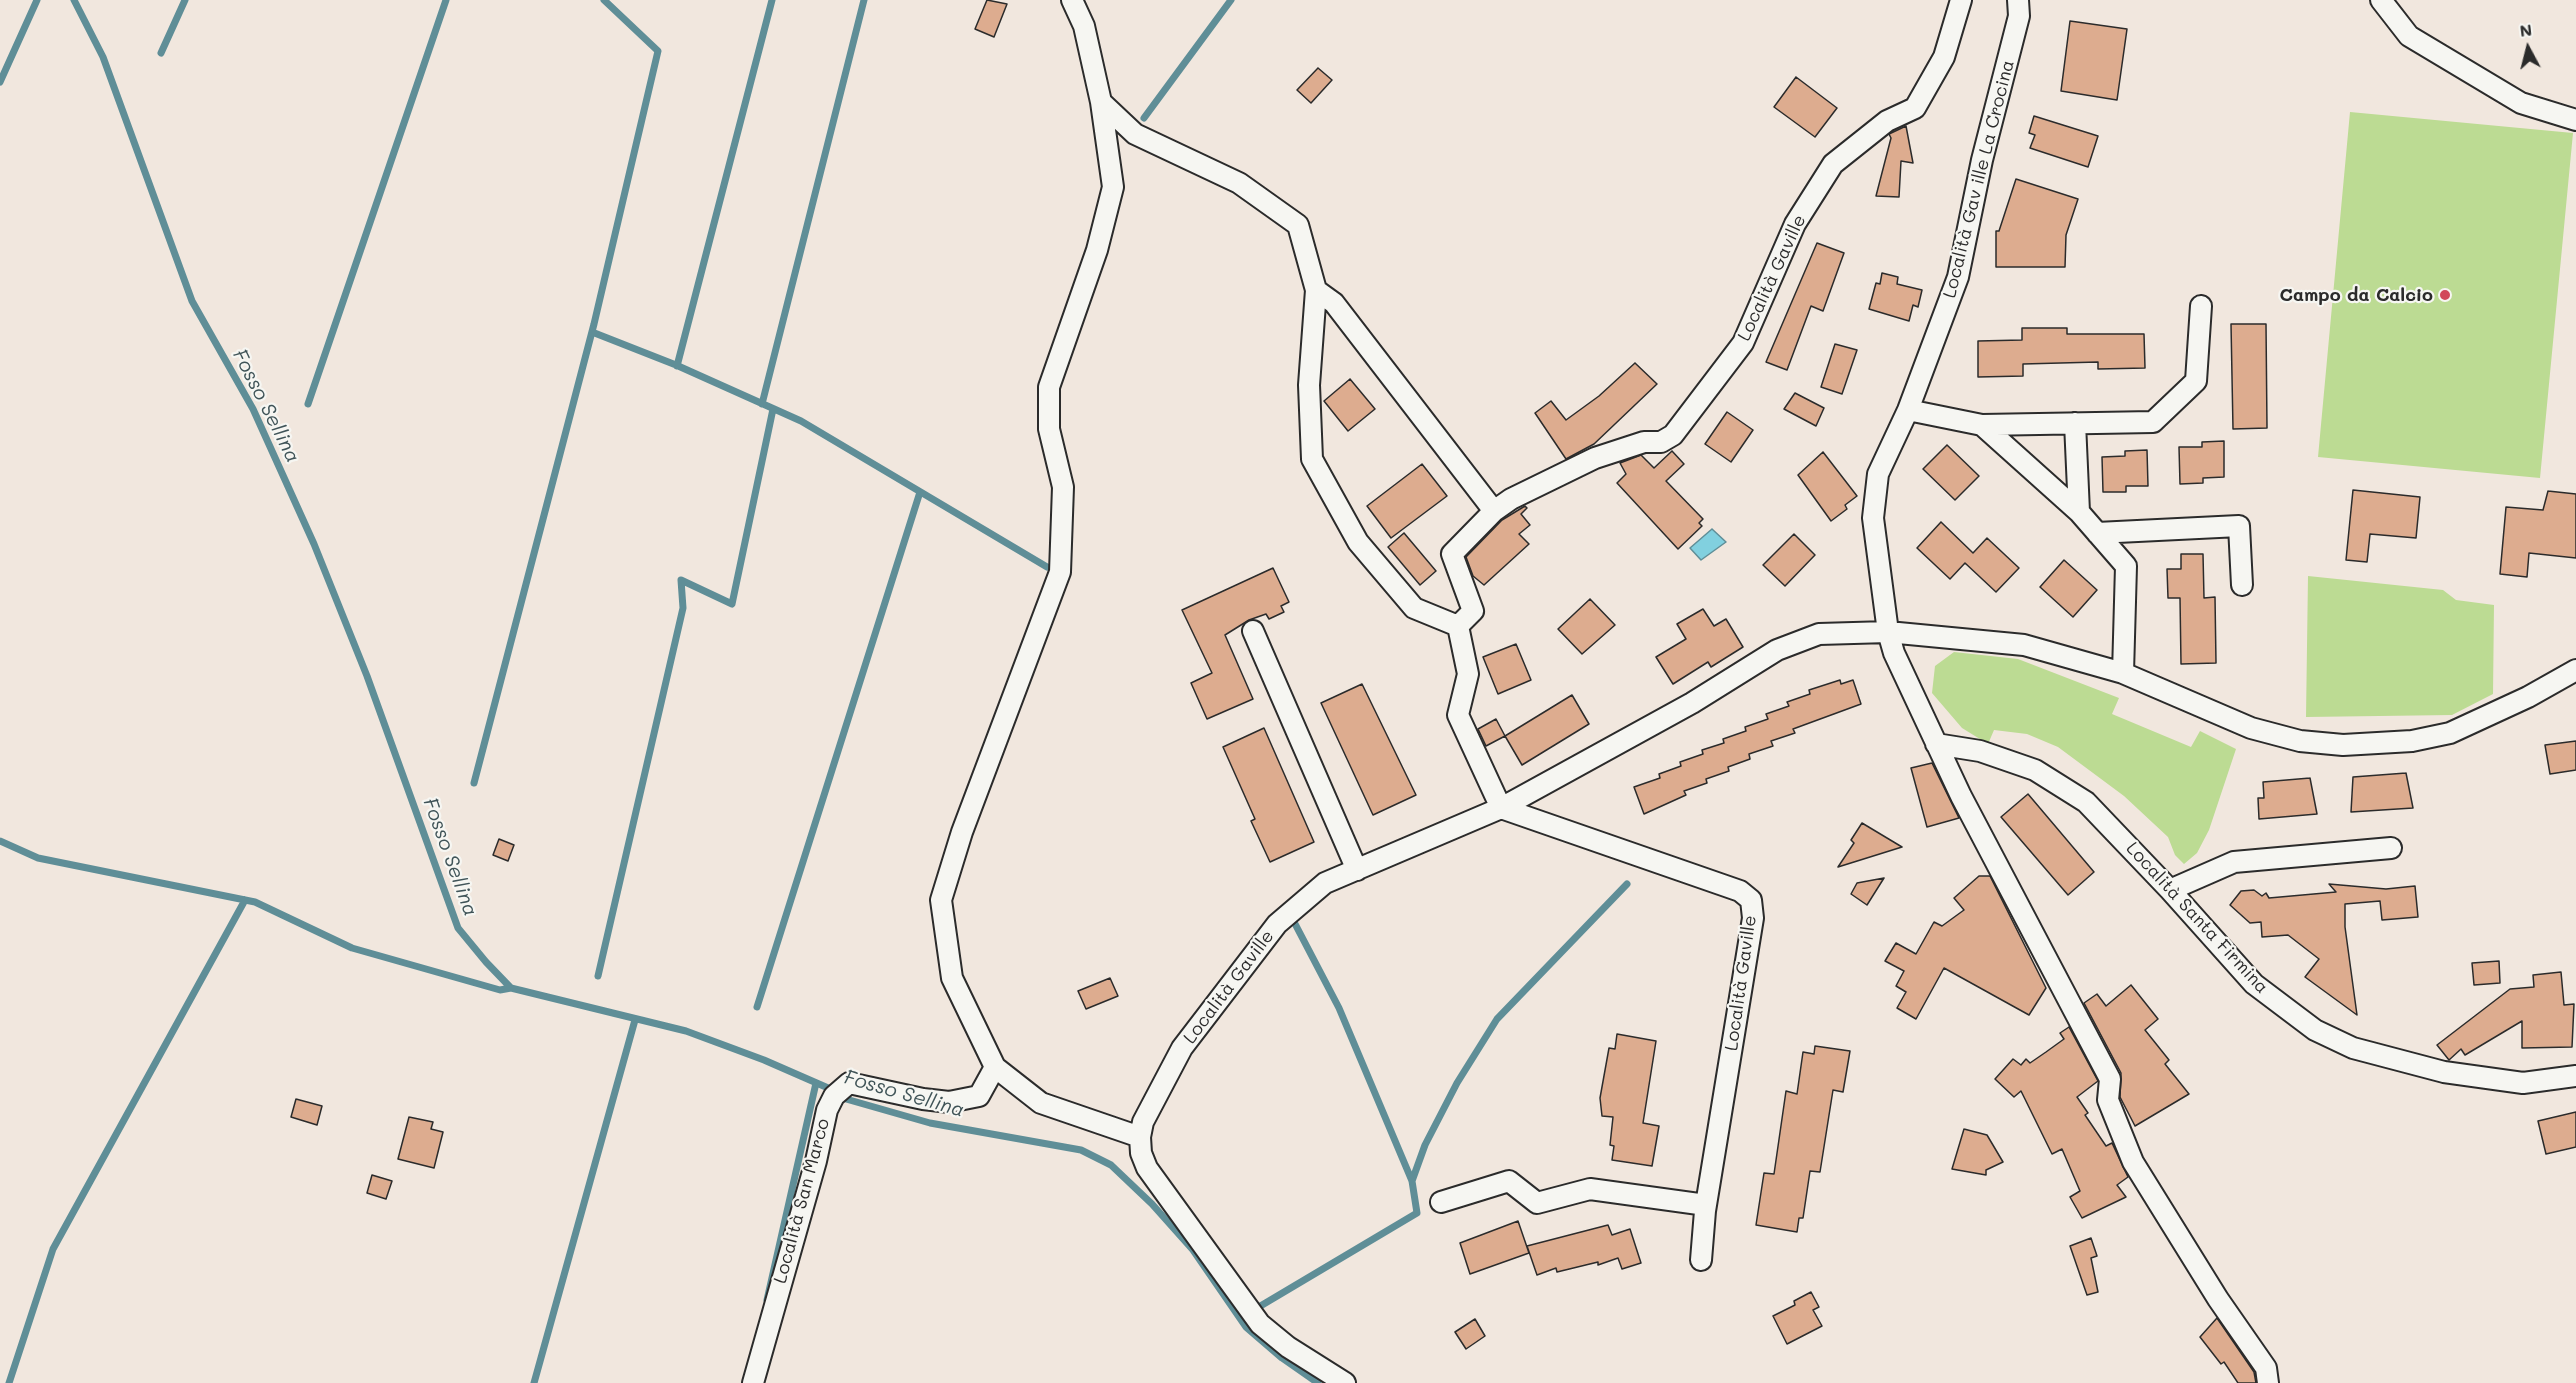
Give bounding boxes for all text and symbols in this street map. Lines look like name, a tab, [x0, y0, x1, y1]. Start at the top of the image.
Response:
north arrow	[2498, 18, 2558, 78]
text: N	[2518, 18, 2533, 41]
street label: Località Gav ille La Crocina	[1939, 58, 2019, 300]
street label: Località Gaville	[1733, 212, 1811, 344]
place label: Campo da Calcio	[2280, 284, 2433, 306]
marker: Campo da Calcio	[2438, 288, 2452, 302]
water label: Fosso Sellina	[227, 345, 305, 467]
water label: Fosso Sellina	[418, 795, 482, 919]
street label: Località Santa Firmina	[2121, 838, 2273, 998]
street label: Località Gaville	[1721, 914, 1761, 1052]
street label: Località Gaville	[1179, 926, 1279, 1048]
water label: Fosso Sellina	[841, 1065, 967, 1123]
street label: Località San Marco	[770, 1116, 834, 1286]

